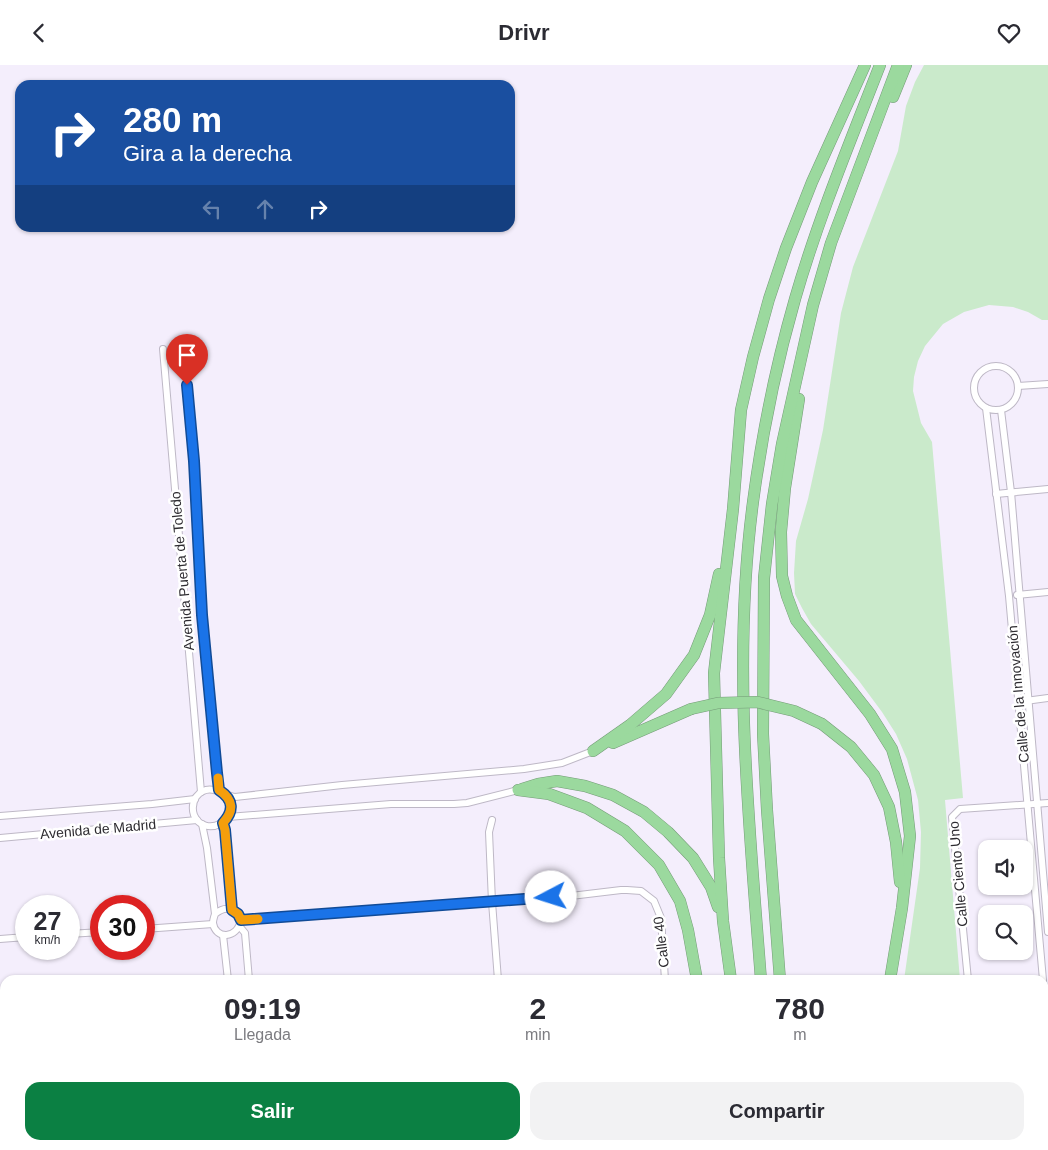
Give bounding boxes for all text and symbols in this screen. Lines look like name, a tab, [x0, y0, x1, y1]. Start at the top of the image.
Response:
icon: back	[25, 19, 53, 47]
icon: heart	[995, 19, 1023, 47]
text: Drivr	[498, 20, 550, 45]
icon: right	[40, 100, 105, 165]
text: 280 m	[123, 100, 222, 139]
text: Gira a la derecha	[123, 141, 292, 166]
icon: left	[198, 195, 226, 223]
icon: ahead	[251, 195, 279, 223]
icon: right	[304, 195, 332, 223]
pin	[166, 334, 208, 385]
icon: arrive	[173, 341, 201, 369]
street label: Avenida Puerta de Toledo	[167, 490, 197, 651]
street label: Calle de la Innovación	[1004, 625, 1032, 763]
street label: Avenida de Madrid	[39, 816, 157, 842]
street label: Calle Ciento Uno	[945, 820, 971, 927]
map controls	[978, 840, 1033, 960]
button: sound	[978, 840, 1033, 895]
position arrow	[524, 870, 576, 922]
speed limit sign: 30	[90, 895, 155, 960]
button: search	[978, 905, 1033, 960]
text: 27	[34, 907, 61, 935]
street label: Calle 40	[650, 915, 672, 968]
text: km/h	[34, 933, 61, 947]
text: 09:19	[224, 992, 301, 1025]
text: 2	[529, 992, 546, 1025]
text: 780	[775, 992, 825, 1025]
text: Llegada	[234, 1026, 291, 1043]
text: min	[525, 1026, 551, 1043]
text: m	[793, 1026, 806, 1043]
button: Salir	[25, 1082, 520, 1140]
button: Compartir	[530, 1082, 1024, 1140]

